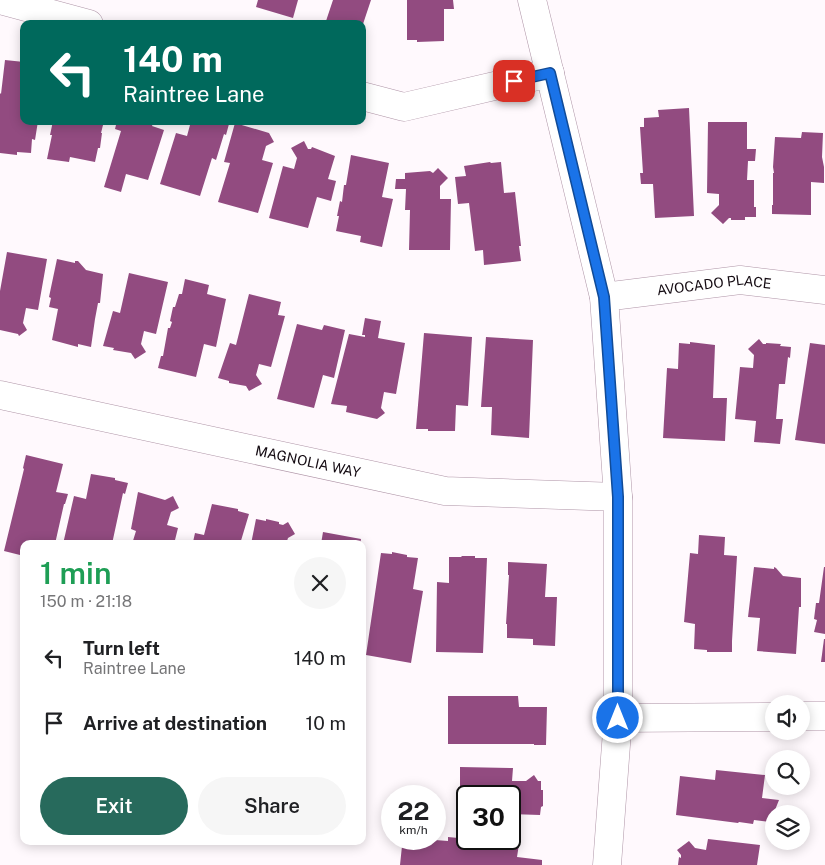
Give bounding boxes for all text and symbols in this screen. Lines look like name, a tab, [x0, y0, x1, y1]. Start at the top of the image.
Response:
text: 140 m	[123, 39, 223, 80]
icon: left	[40, 40, 105, 105]
pin	[493, 60, 535, 102]
icon: arrive	[500, 67, 528, 95]
text: Raintree Lane	[123, 81, 264, 107]
street label: AVOCADO PLACE	[656, 272, 772, 298]
street label: MAGNOLIA WAY	[254, 442, 363, 481]
text: 1 min	[40, 555, 111, 591]
button: close	[294, 557, 346, 609]
text: 150 m · 21:18	[40, 592, 132, 611]
text: Turn left	[83, 637, 160, 659]
icon: left	[40, 644, 68, 672]
text: 140 m	[294, 647, 346, 669]
text: Raintree Lane	[83, 659, 186, 678]
position arrow	[591, 691, 643, 743]
map controls	[765, 695, 810, 850]
button: sound	[765, 695, 810, 740]
icon: arrive	[40, 709, 68, 737]
text: Arrive at destination	[83, 712, 267, 734]
text: 10 m	[306, 712, 346, 734]
button: search	[765, 750, 810, 795]
button: Exit	[40, 777, 188, 835]
button: Share	[198, 777, 346, 835]
speed limit sign: 30	[456, 785, 521, 850]
text: 22	[398, 796, 429, 826]
button: layers	[765, 805, 810, 850]
text: km/h	[399, 823, 428, 837]

